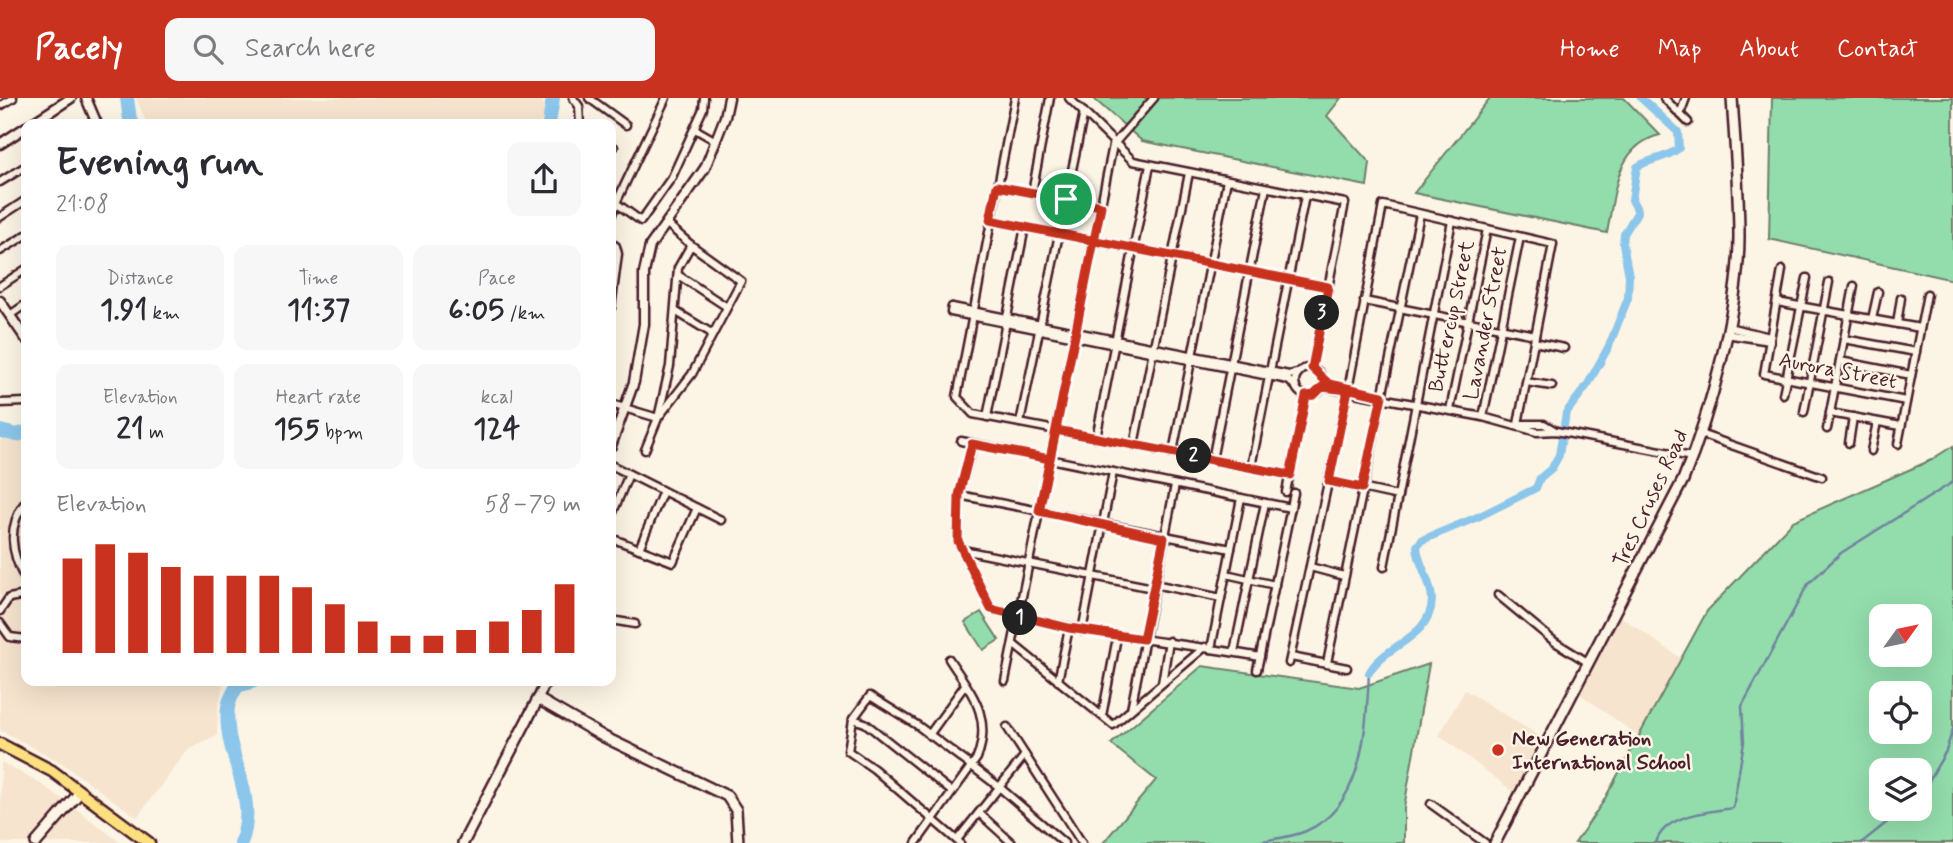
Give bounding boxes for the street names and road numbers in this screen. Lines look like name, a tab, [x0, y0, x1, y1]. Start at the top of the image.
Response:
street label: Buttercup Street	[1422, 237, 1482, 395]
street label: Lavander Street	[1457, 244, 1515, 402]
street label: Aurora Street	[1776, 346, 1899, 396]
street label: Tres Cruses Road	[1607, 425, 1695, 572]

